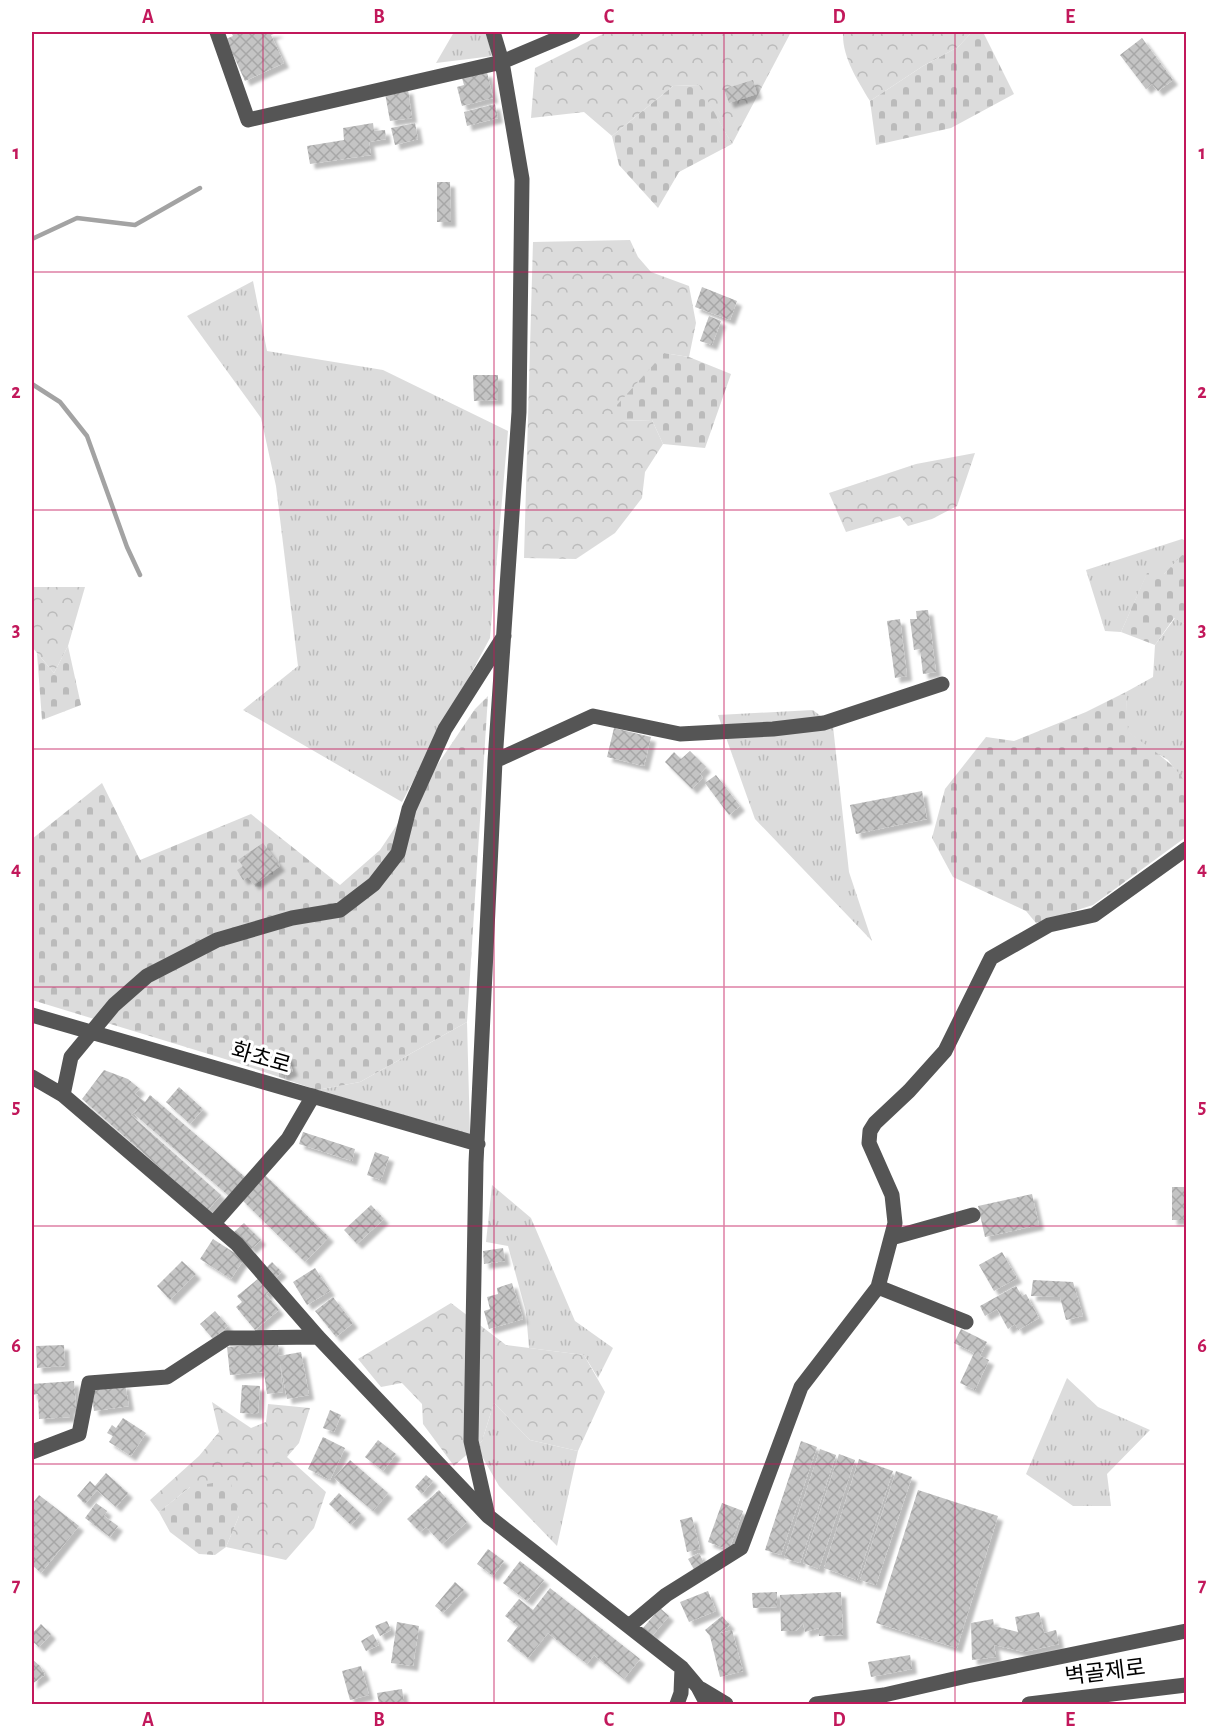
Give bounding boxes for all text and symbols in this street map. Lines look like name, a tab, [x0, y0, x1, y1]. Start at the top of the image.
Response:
text: A	[142, 7, 154, 27]
text: B	[373, 7, 385, 27]
text: C	[604, 7, 615, 27]
text: D	[832, 7, 846, 27]
text: E	[1065, 7, 1075, 27]
text: 1	[12, 143, 20, 163]
text: 1	[1198, 143, 1206, 163]
text: 2	[11, 382, 21, 402]
text: 2	[1197, 382, 1207, 402]
text: 3	[12, 620, 20, 640]
text: 3	[1198, 620, 1206, 640]
text: 4	[11, 859, 21, 879]
text: 4	[1197, 859, 1207, 879]
street label: 화초로	[229, 1038, 293, 1077]
text: 5	[12, 1097, 20, 1117]
text: 5	[1198, 1097, 1206, 1117]
text: 6	[11, 1336, 21, 1356]
text: 6	[1197, 1336, 1207, 1356]
text: 7	[12, 1575, 21, 1595]
text: 7	[1198, 1575, 1207, 1595]
street label: 벽골제로	[1063, 1655, 1147, 1688]
text: A	[142, 1710, 154, 1730]
text: B	[373, 1710, 385, 1730]
text: C	[604, 1710, 615, 1730]
text: D	[832, 1710, 846, 1730]
text: E	[1065, 1710, 1075, 1730]

